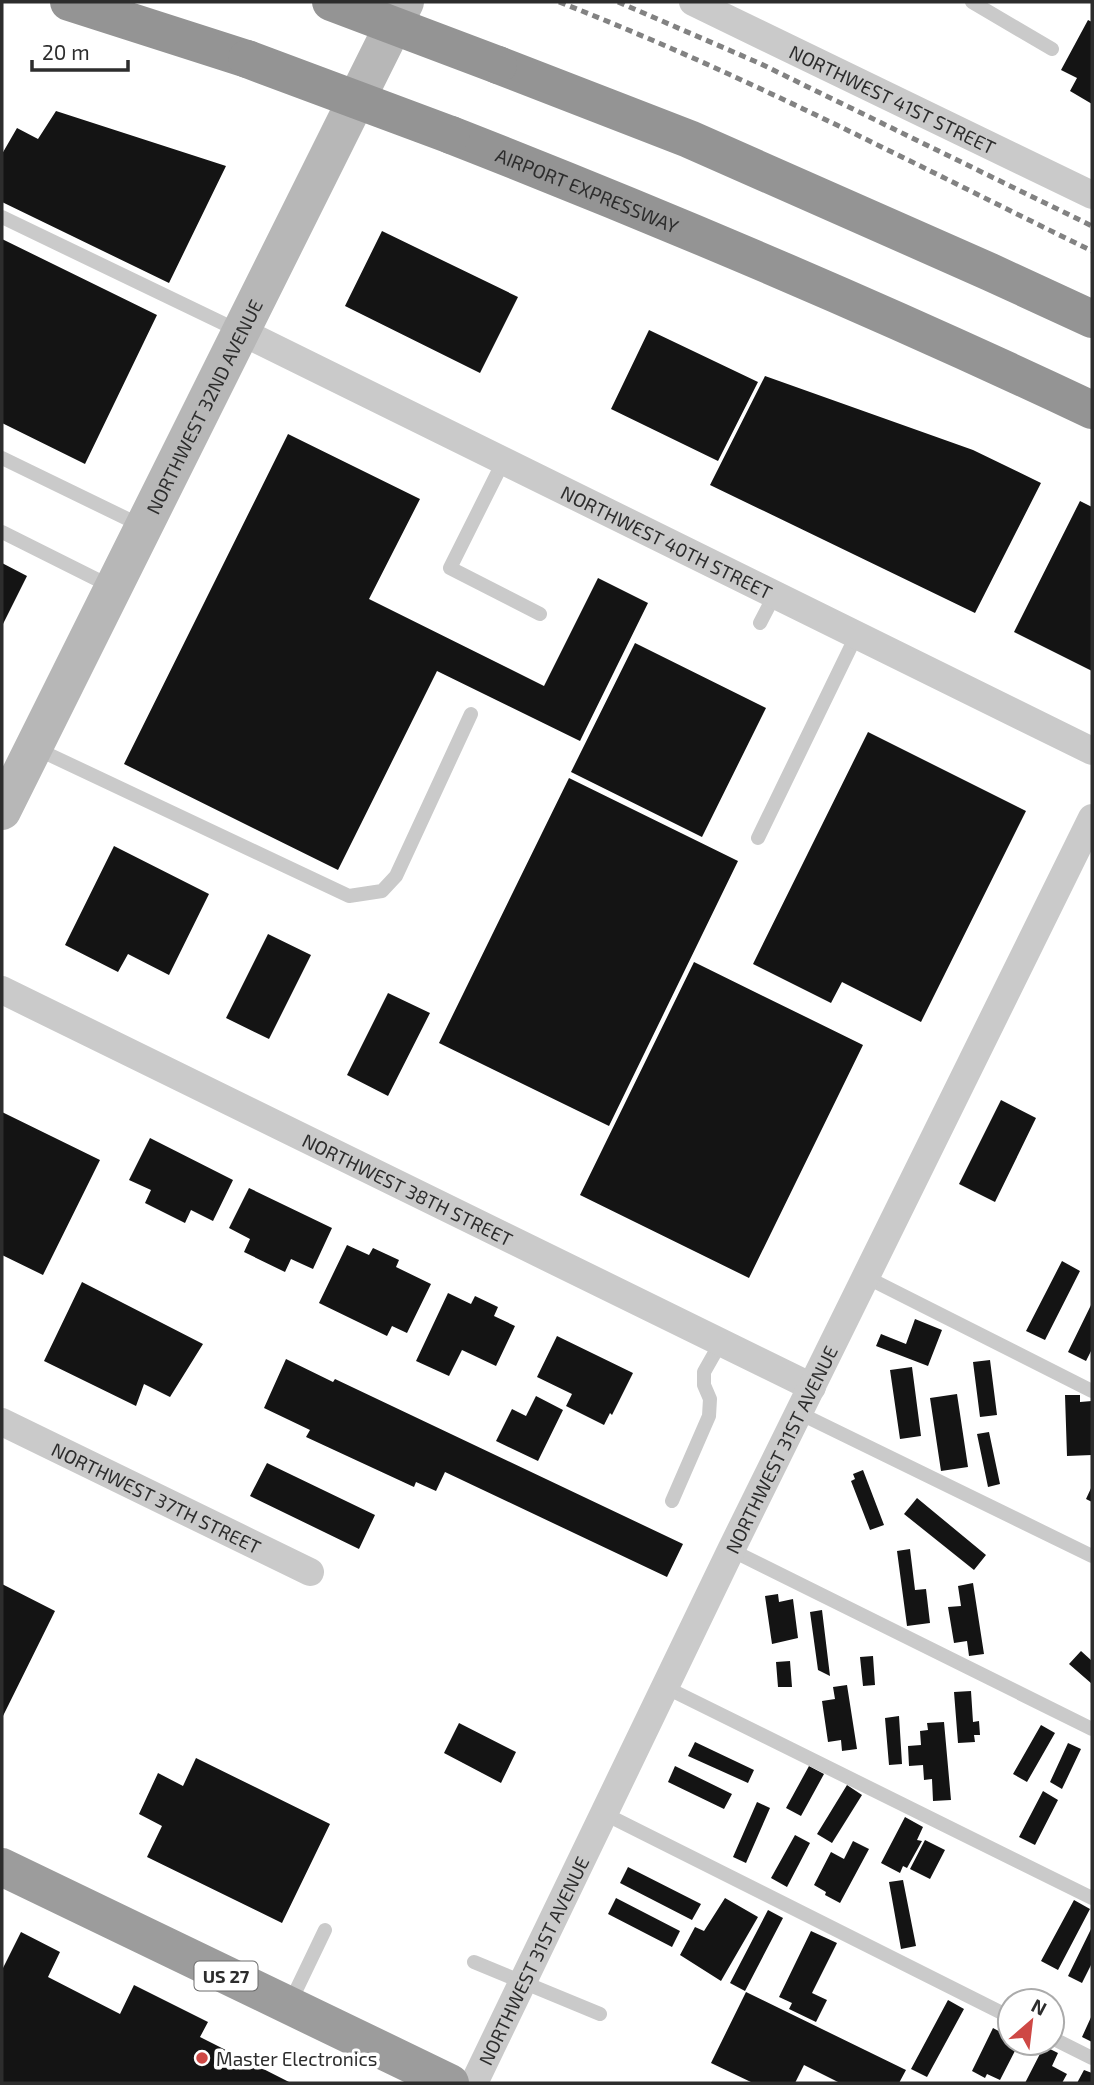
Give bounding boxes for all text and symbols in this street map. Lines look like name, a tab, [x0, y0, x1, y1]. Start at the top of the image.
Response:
scale bar	[32, 28, 128, 72]
text: 20 m	[42, 39, 90, 64]
street label: NORTHWEST 41ST STREET	[786, 39, 1000, 158]
street label: AIRPORT EXPRESSWAY	[493, 142, 682, 237]
street label: NORTHWEST 32ND AVENUE	[140, 295, 267, 518]
street label: NORTHWEST 40TH STREET	[558, 480, 776, 603]
street label: NORTHWEST 38TH STREET	[299, 1128, 517, 1250]
street label: NORTHWEST 31ST AVENUE	[720, 1342, 842, 1557]
street label: NORTHWEST 37TH STREET	[48, 1437, 265, 1558]
street label: NORTHWEST 31ST AVENUE	[473, 1852, 593, 2069]
road number: US 27	[194, 1962, 258, 1990]
north arrow	[996, 1987, 1066, 2057]
text: N	[1028, 1993, 1051, 2020]
place label: Master Electronics	[216, 2047, 378, 2070]
marker: Master Electronics	[194, 2050, 210, 2066]

